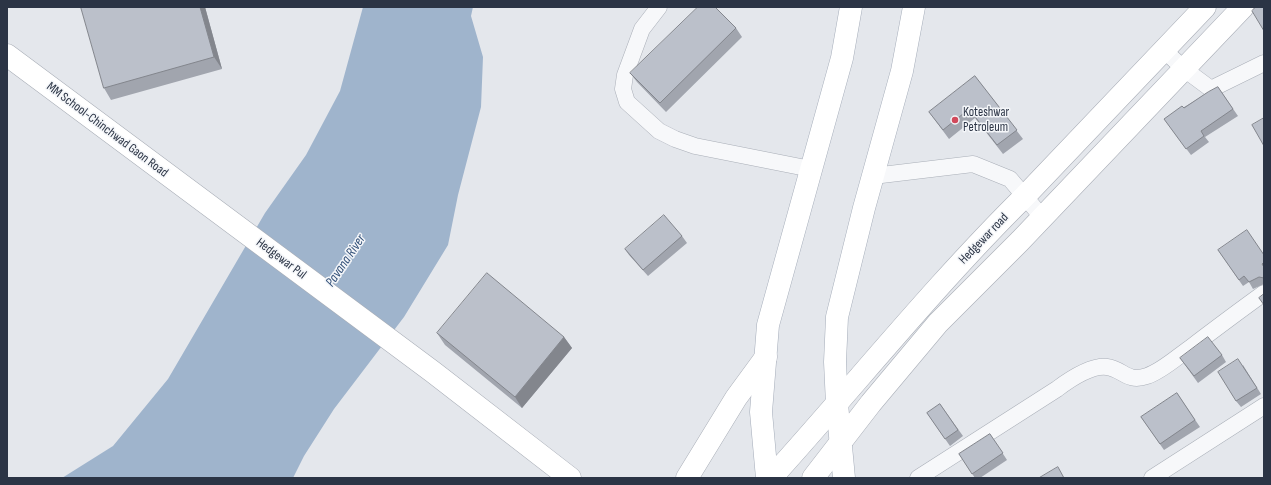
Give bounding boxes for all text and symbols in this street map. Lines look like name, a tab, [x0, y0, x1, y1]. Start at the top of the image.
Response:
street label: MM School-Chinchwad Gaon Road	[43, 79, 171, 181]
place label: Koteshwar Petroleum	[963, 105, 1009, 136]
marker: Koteshwar Petroleum	[950, 115, 960, 125]
street label: Hedgewar road	[956, 210, 1012, 268]
water label: Pavana River	[322, 232, 370, 290]
street label: Hedgewar Pul	[253, 235, 309, 283]

